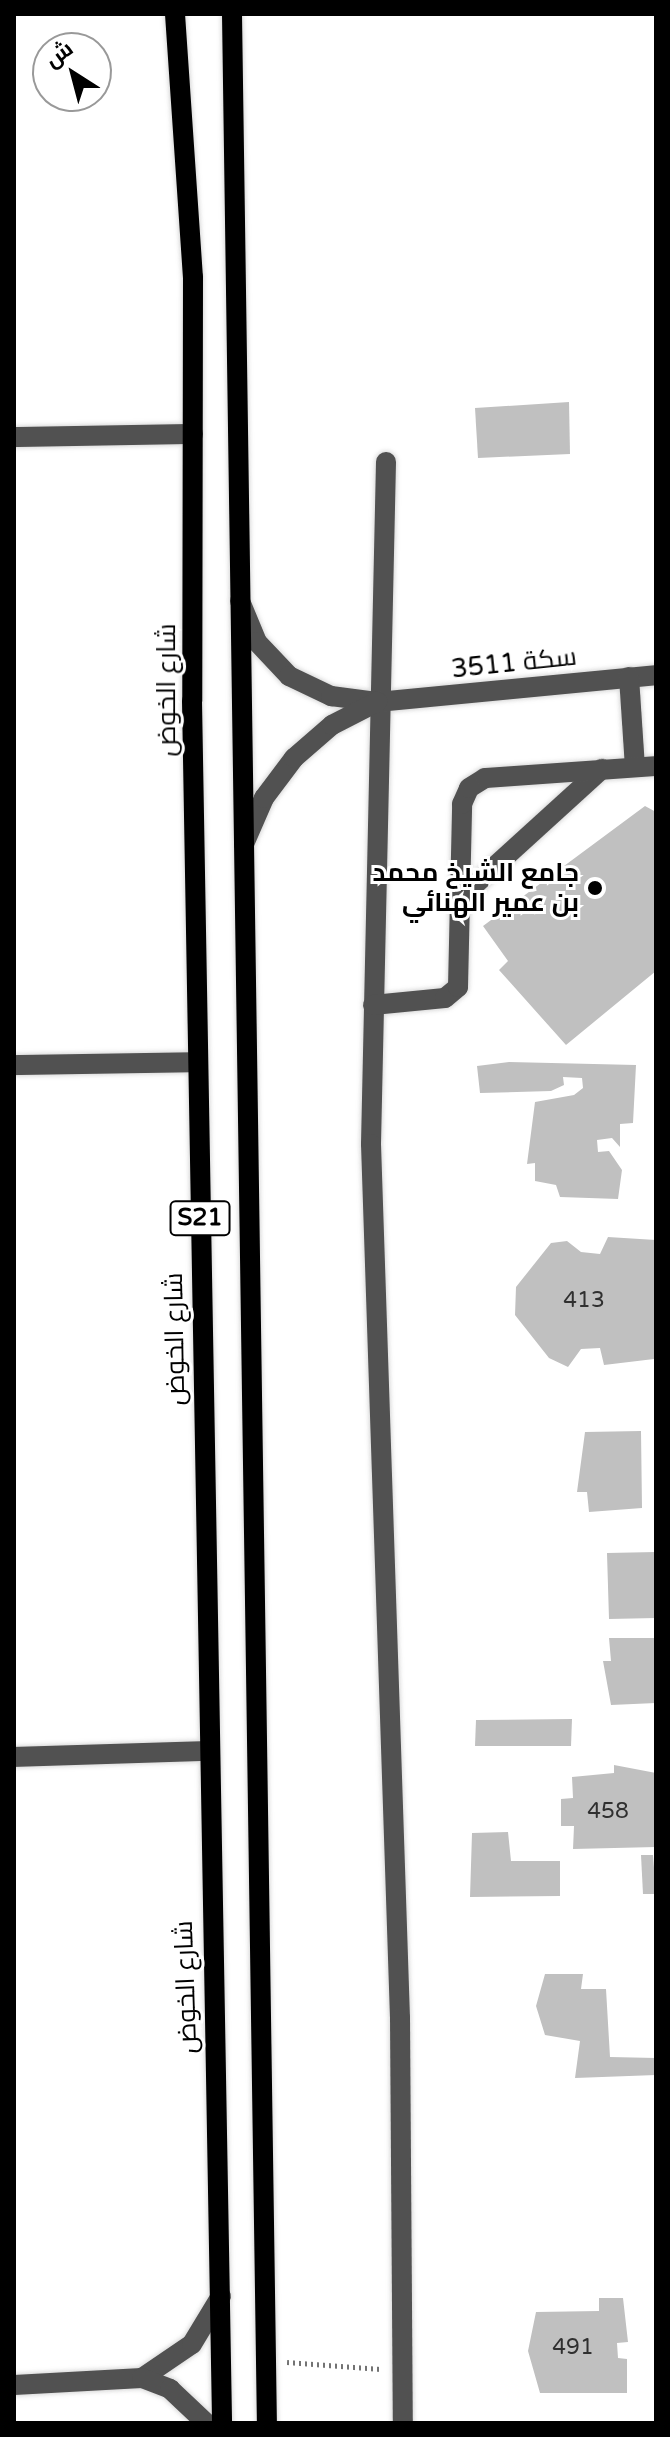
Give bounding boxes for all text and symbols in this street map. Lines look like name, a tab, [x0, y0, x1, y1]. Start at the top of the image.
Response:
north arrow	[32, 32, 112, 112]
text: ش	[40, 35, 78, 73]
street label: شارع الخوض	[151, 624, 183, 756]
street label: سكة 3511	[450, 641, 578, 685]
place label: جامع الشيخ محمد بن عمير الهنائي	[373, 857, 579, 918]
marker: جامع الشيخ محمد بن عمير الهنائي	[586, 879, 604, 897]
road number: S21	[168, 1198, 232, 1238]
street label: شارع الخوض	[158, 1272, 192, 1406]
house number: 413	[563, 1288, 605, 1314]
house number: 458	[587, 1799, 629, 1825]
street label: شارع الخوض	[168, 1920, 204, 2054]
house number: 491	[552, 2335, 594, 2361]

